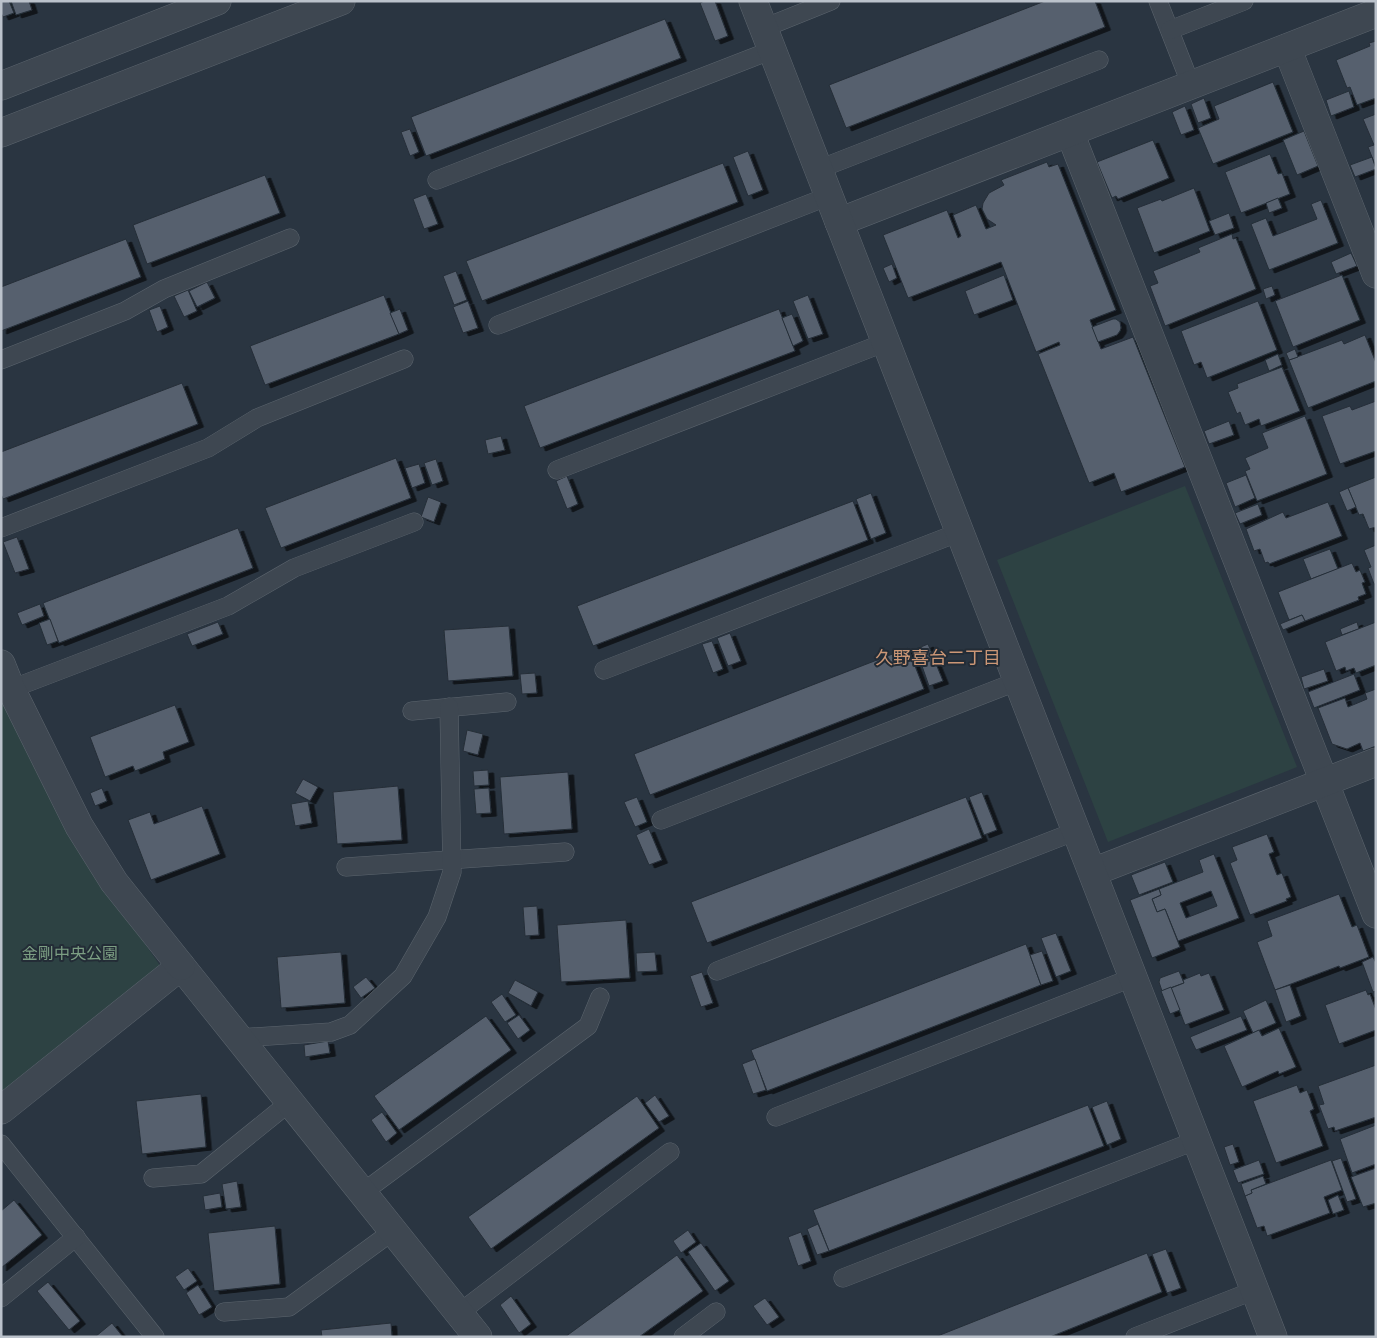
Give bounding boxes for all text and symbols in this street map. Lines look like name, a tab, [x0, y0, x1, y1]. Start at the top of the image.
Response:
district label: 久野喜台二丁目	[875, 647, 1001, 668]
park label: 金剛中央公園	[22, 944, 118, 963]

